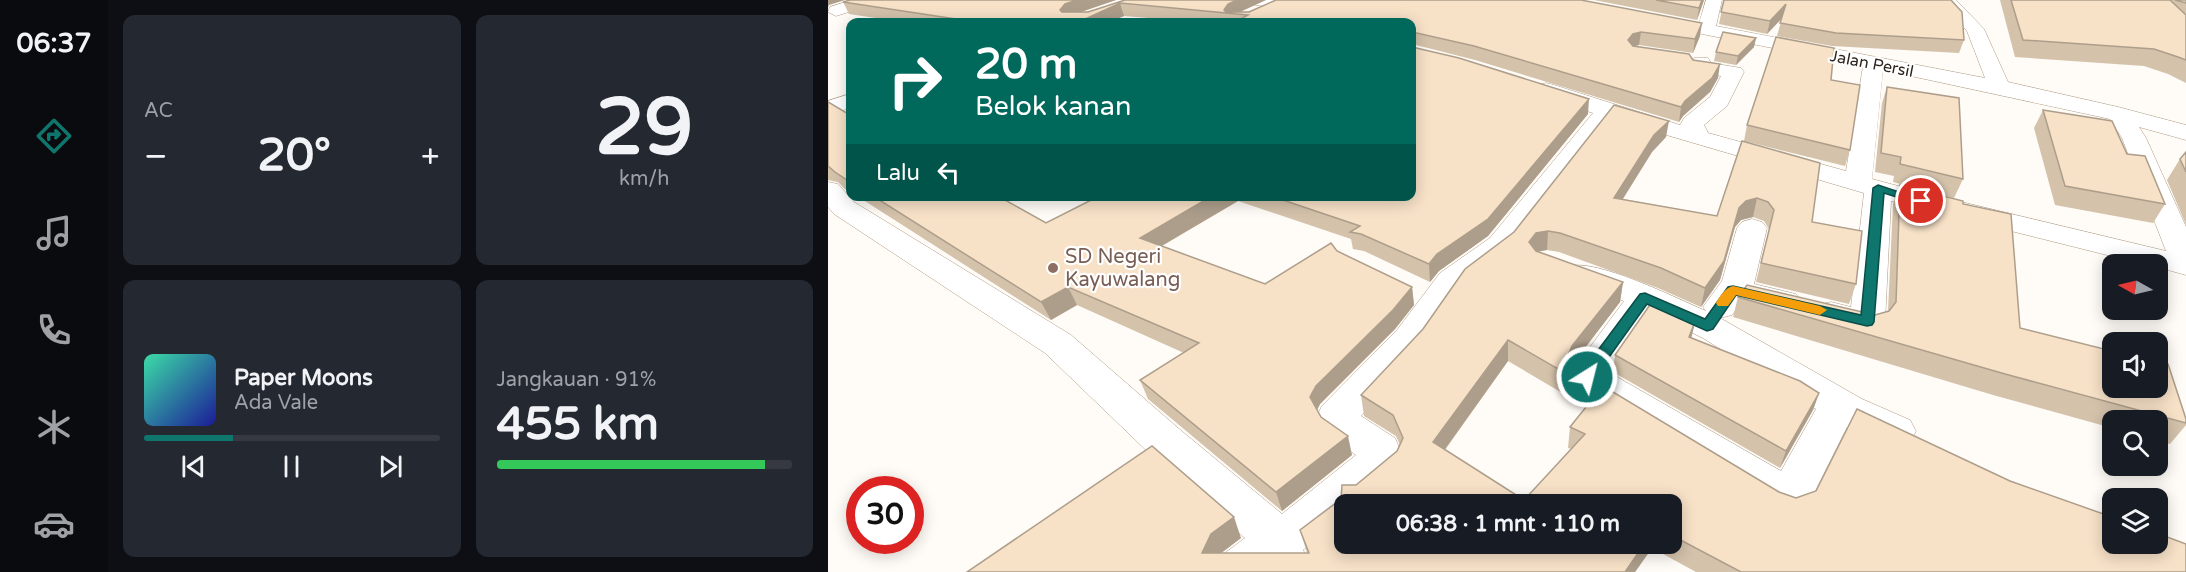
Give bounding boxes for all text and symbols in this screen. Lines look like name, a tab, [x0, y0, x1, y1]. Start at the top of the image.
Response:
text: 06:37	[17, 27, 91, 60]
text: 20 m	[975, 39, 1077, 90]
icon: right	[876, 42, 954, 120]
street label: Jalan Persil	[1828, 46, 1915, 82]
text: 29	[595, 81, 693, 175]
text: Belok kanan	[975, 90, 1131, 123]
text: AC	[144, 99, 173, 123]
icon: directions	[33, 115, 75, 157]
text: 20°	[257, 129, 331, 183]
text: −	[144, 137, 168, 176]
text: +	[421, 137, 439, 176]
icon: left	[932, 156, 965, 189]
text: Lalu	[876, 160, 920, 186]
text: km/h	[619, 167, 669, 191]
pin	[1895, 175, 1946, 226]
icon: arrive	[1904, 184, 1937, 217]
icon: music	[33, 212, 75, 254]
place label: SD Negeri Kayuwalang	[1065, 245, 1180, 292]
north arrow	[2102, 254, 2168, 320]
map controls	[2102, 254, 2168, 554]
marker: SD Negeri Kayuwalang	[1046, 261, 1060, 275]
icon: phone	[33, 309, 75, 351]
button: sound	[2102, 332, 2168, 398]
position arrow	[1555, 345, 1619, 409]
text: Paper Moons	[234, 365, 373, 391]
text: Jangkauan · 91%	[497, 368, 656, 392]
text: Ada Vale	[234, 391, 318, 415]
text: 455 km	[497, 398, 659, 452]
icon: climate	[33, 406, 75, 448]
button: search	[2102, 410, 2168, 476]
icon: previous	[177, 450, 210, 483]
icon: pause	[275, 450, 308, 483]
icon: next	[374, 450, 407, 483]
speed limit sign: 30	[846, 476, 924, 554]
button: layers	[2102, 488, 2168, 554]
icon: car	[33, 503, 75, 545]
text: 06:38 · 1 mnt · 110 m	[1396, 511, 1620, 537]

